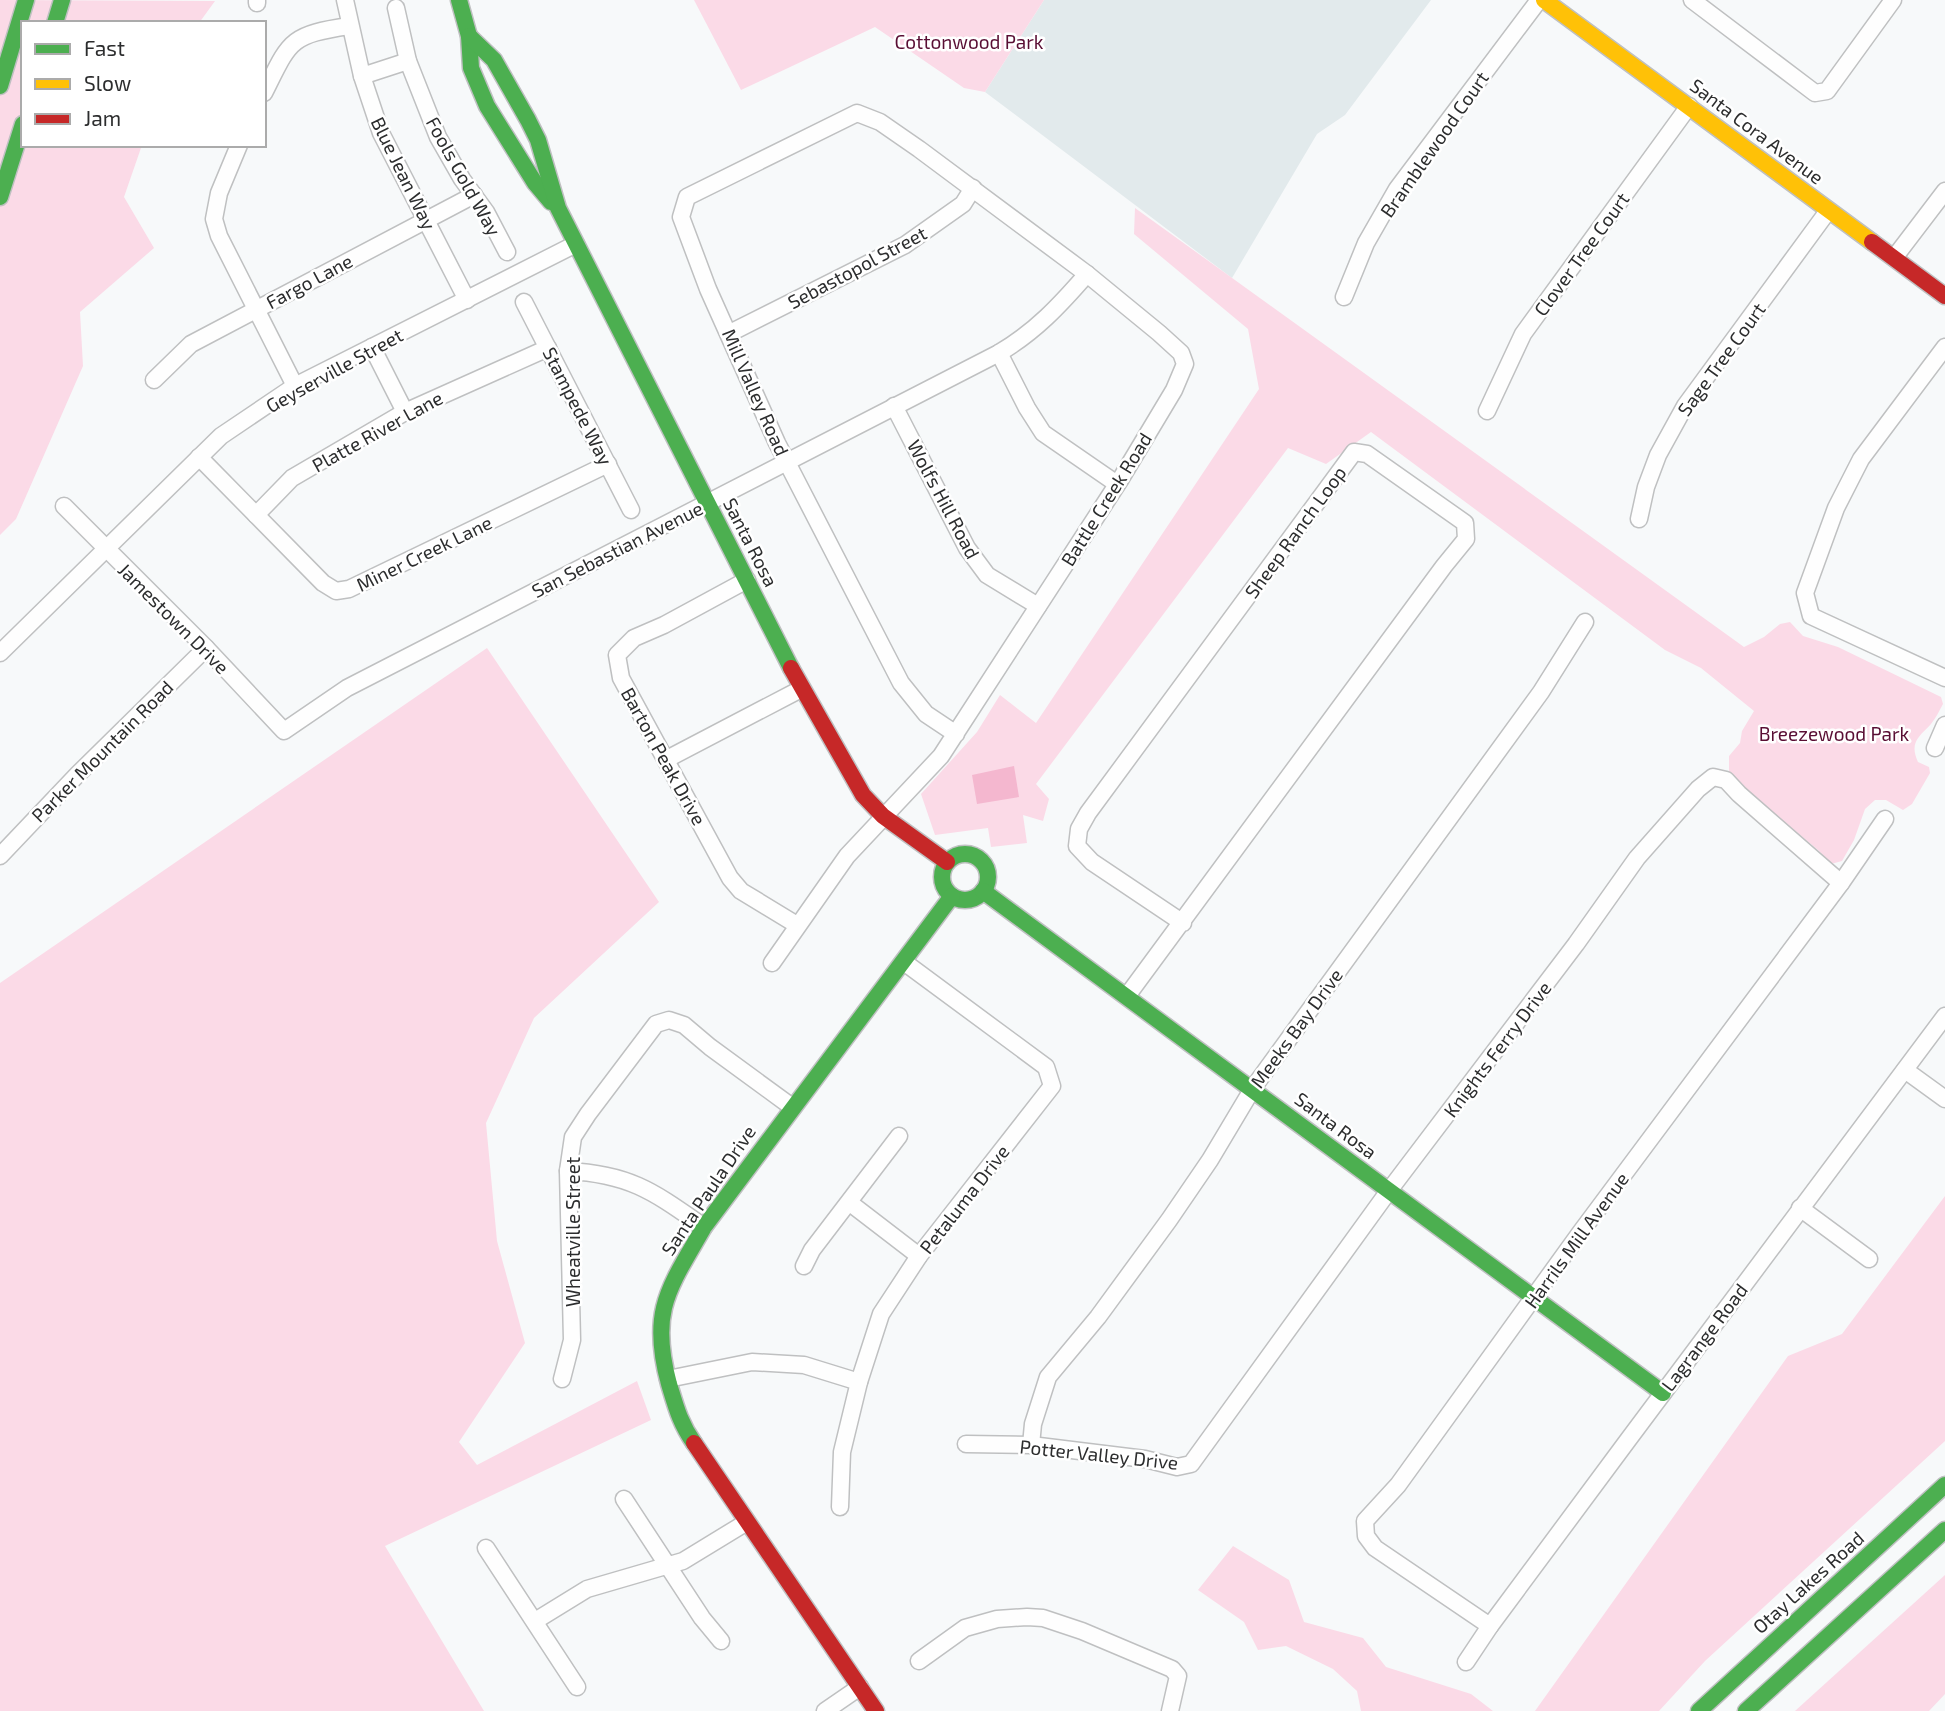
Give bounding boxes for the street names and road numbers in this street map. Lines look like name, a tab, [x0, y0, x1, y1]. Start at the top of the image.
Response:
street label: Bramblewood Court	[1375, 67, 1493, 221]
street label: Santa Cora Avenue	[1686, 73, 1828, 189]
street label: Fools Gold Way	[422, 112, 506, 240]
street label: Blue Jean Way	[367, 113, 441, 233]
street label: Clover Tree Court	[1529, 188, 1633, 320]
street label: Sebastopol Street	[784, 221, 930, 313]
street label: Fargo Lane	[262, 249, 356, 313]
street label: Sage Tree Court	[1672, 298, 1770, 420]
street label: Geyserville Street	[262, 323, 406, 417]
street label: Mill Valley Road	[718, 325, 794, 459]
street label: Stampede Way	[538, 343, 618, 469]
street label: Platte River Lane	[308, 386, 446, 476]
street label: Battle Creek Road	[1056, 428, 1156, 570]
street label: Wolfs Hill Road	[903, 436, 985, 562]
street label: Sheep Ranch Loop	[1239, 462, 1351, 602]
street label: Santa Rosa	[719, 494, 783, 590]
street label: San Sebastian Avenue	[528, 496, 706, 602]
street label: Miner Creek Lane	[353, 510, 495, 596]
street label: Jamestown Drive	[114, 558, 234, 678]
street label: Parker Mountain Road	[26, 675, 178, 827]
street label: Barton Peak Drive	[617, 683, 711, 829]
street label: Meeks Bay Drive	[1245, 964, 1347, 1092]
street label: Knights Ferry Drive	[1438, 977, 1556, 1121]
street label: Santa Rosa	[1291, 1087, 1381, 1163]
street label: Santa Paula Drive	[656, 1121, 760, 1259]
street label: Petaluma Drive	[914, 1140, 1014, 1258]
street label: Wheatville Street	[561, 1157, 584, 1307]
street label: Harrils Mill Avenue	[1519, 1168, 1633, 1312]
street label: Lagrange Road	[1656, 1279, 1752, 1395]
street label: Potter Valley Drive	[1019, 1434, 1179, 1474]
street label: Otay Lakes Road	[1748, 1526, 1868, 1638]

